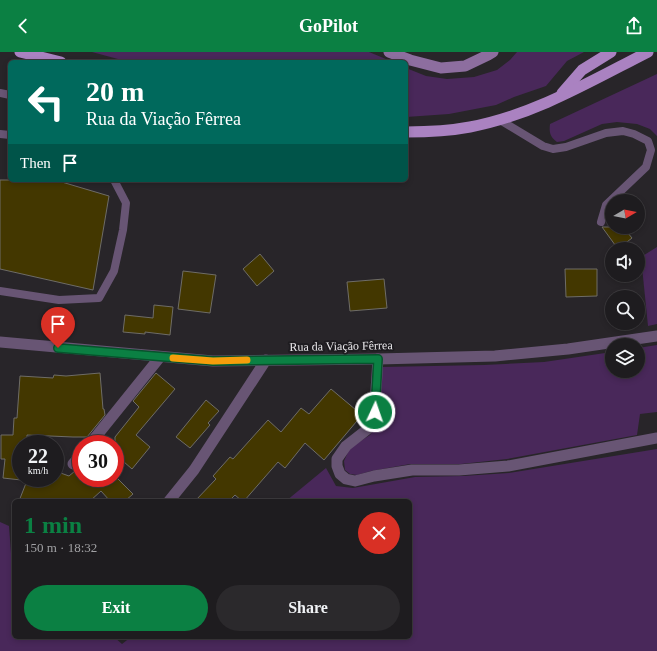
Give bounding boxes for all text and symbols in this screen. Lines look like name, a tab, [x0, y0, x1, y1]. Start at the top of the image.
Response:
icon: back	[12, 15, 34, 37]
icon: share	[623, 15, 645, 37]
text: GoPilot	[299, 16, 358, 36]
icon: left	[20, 76, 72, 128]
text: 20 m	[86, 76, 144, 107]
text: Rua da Viação Fêrrea	[86, 109, 241, 129]
icon: arrive	[59, 152, 81, 174]
text: Then	[20, 155, 51, 171]
north arrow	[605, 194, 645, 234]
map controls	[605, 194, 645, 378]
button: sound	[605, 242, 645, 282]
button: search	[605, 290, 645, 330]
pin	[41, 307, 75, 348]
icon: arrive	[47, 313, 69, 335]
street label: Rua da Viação Fêrrea	[289, 338, 393, 354]
button: layers	[605, 338, 645, 378]
position arrow	[354, 391, 396, 433]
speed limit sign: 30	[72, 435, 124, 487]
text: 22	[28, 445, 48, 467]
text: km/h	[28, 465, 48, 476]
text: 1 min	[24, 512, 82, 538]
button: close	[358, 512, 400, 554]
text: 150 m · 18:32	[24, 540, 97, 555]
button: Exit	[24, 585, 208, 631]
button: Share	[216, 585, 400, 631]

